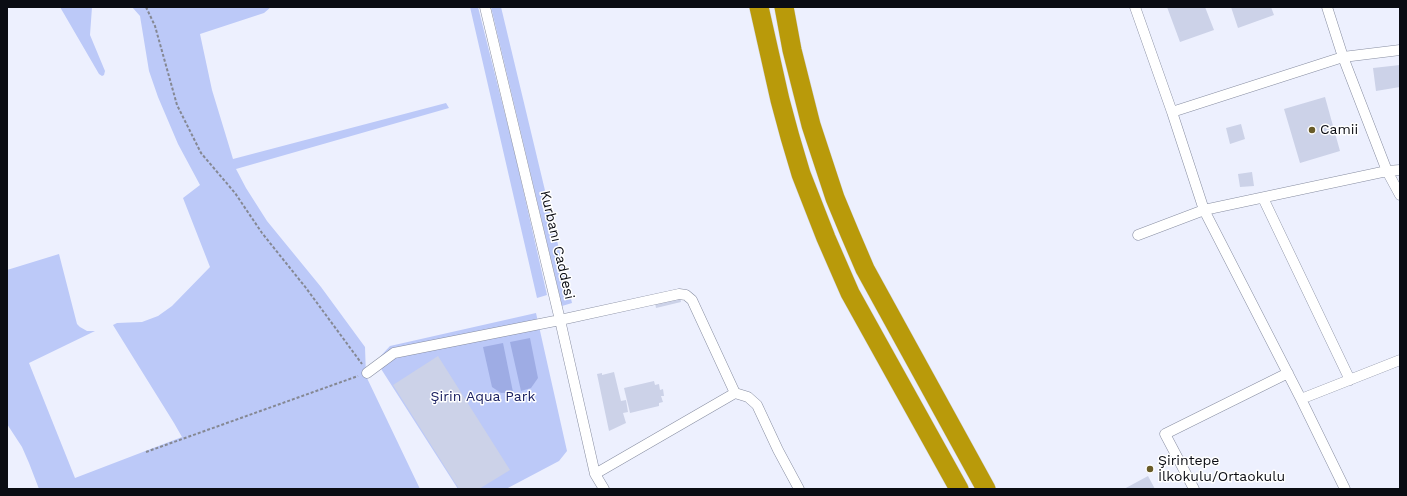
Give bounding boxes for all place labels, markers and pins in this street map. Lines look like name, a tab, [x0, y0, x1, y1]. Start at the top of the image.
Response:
place label: Camii	[1320, 122, 1358, 138]
marker: Camii	[1307, 125, 1317, 135]
place label: Şirintepe İlkokulu/Ortaokulu	[1158, 453, 1285, 486]
marker: Şirintepe İlkokulu/Ortaokulu	[1145, 464, 1155, 474]

